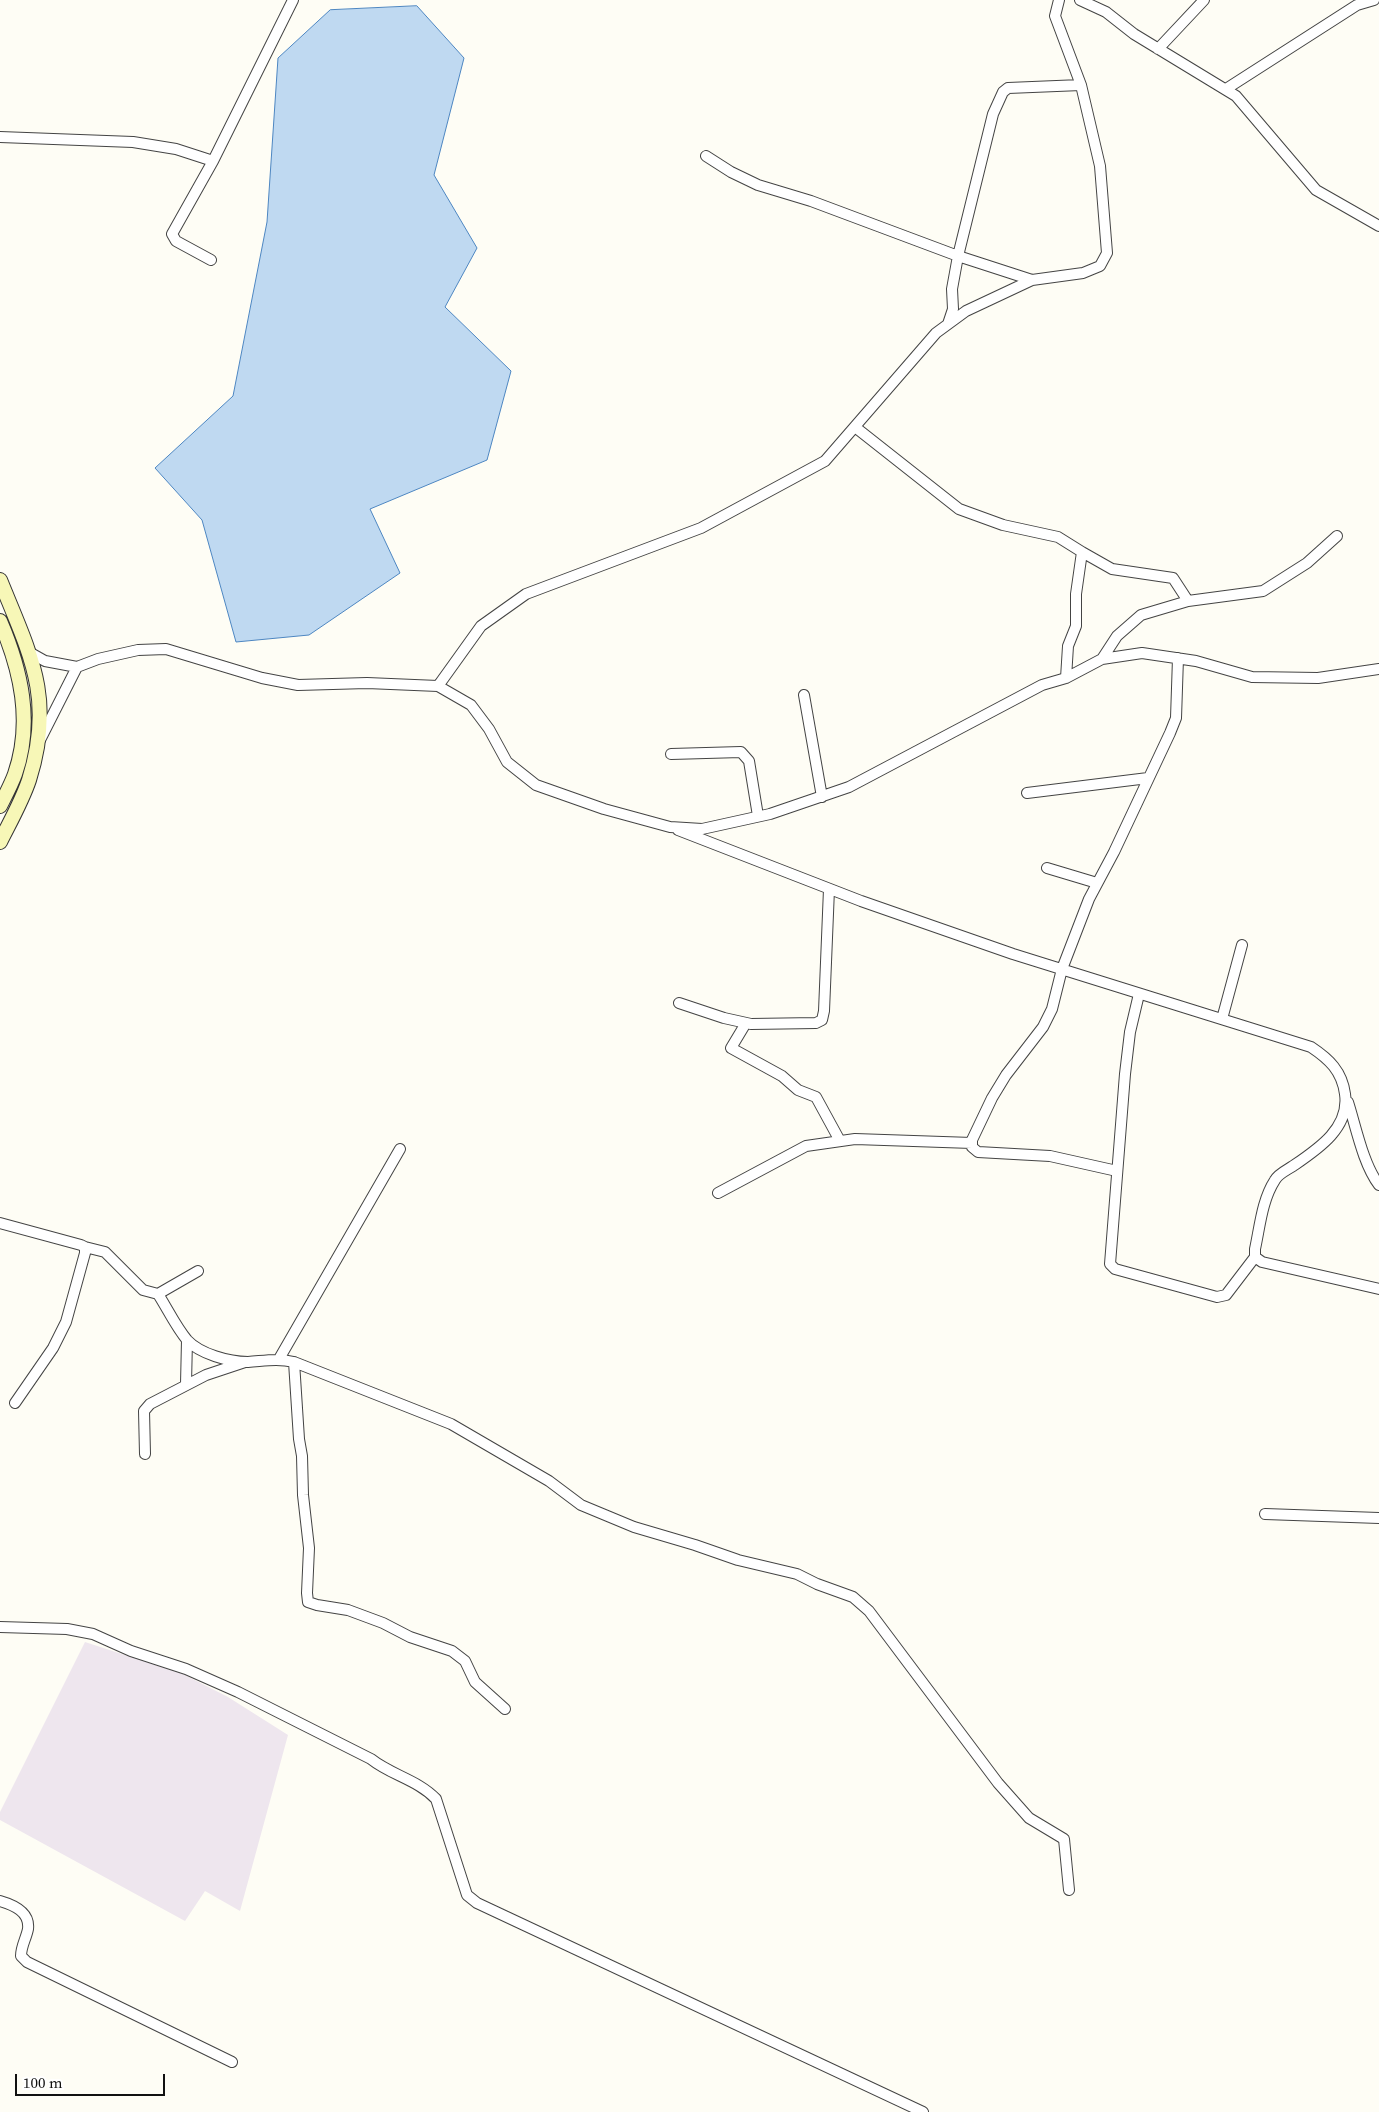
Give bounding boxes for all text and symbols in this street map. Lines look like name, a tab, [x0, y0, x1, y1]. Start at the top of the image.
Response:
scale bar	[18, 2064, 168, 2096]
text: 100 m	[23, 2072, 63, 2093]

